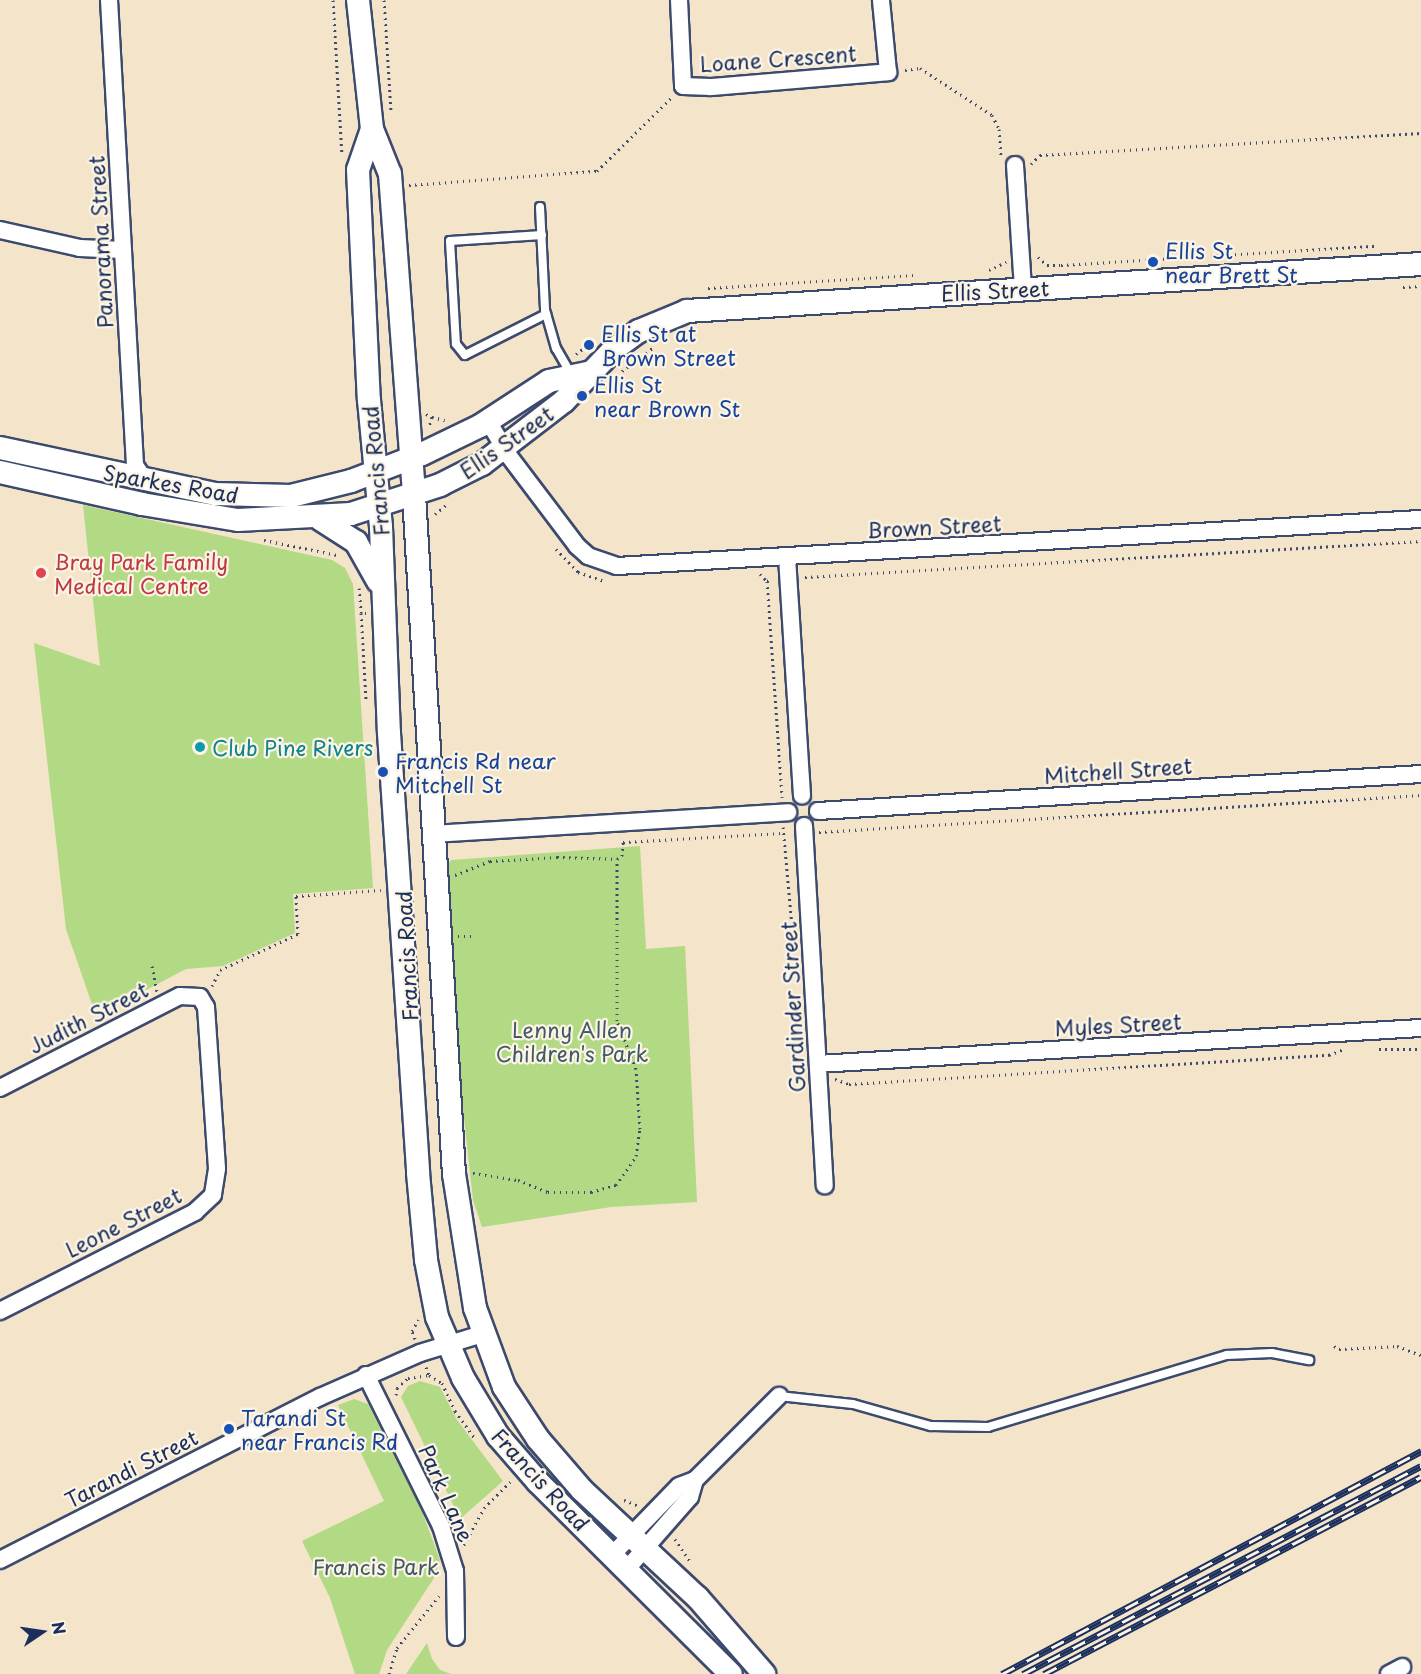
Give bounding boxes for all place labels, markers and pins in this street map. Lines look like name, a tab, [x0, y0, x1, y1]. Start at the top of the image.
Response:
place label: Ellis St near Brett St	[1165, 237, 1299, 287]
marker: Ellis St near Brett St	[1146, 255, 1160, 269]
place label: Ellis St at Brown Street	[601, 320, 735, 370]
marker: Ellis St at Brown Street	[582, 338, 596, 352]
place label: Ellis St near Brown St	[594, 371, 740, 421]
marker: Ellis St near Brown St	[575, 389, 589, 403]
place label: Bray Park Family Medical Centre	[54, 548, 230, 598]
marker: Bray Park Family Medical Centre	[32, 564, 50, 582]
place label: Club Pine Rivers	[212, 734, 375, 760]
marker: Club Pine Rivers	[193, 740, 207, 754]
place label: Francis Rd near Mitchell St	[395, 747, 556, 797]
marker: Francis Rd near Mitchell St	[376, 765, 390, 779]
place label: Tarandi St near Francis Rd	[241, 1404, 402, 1454]
marker: Tarandi St near Francis Rd	[222, 1422, 236, 1436]

